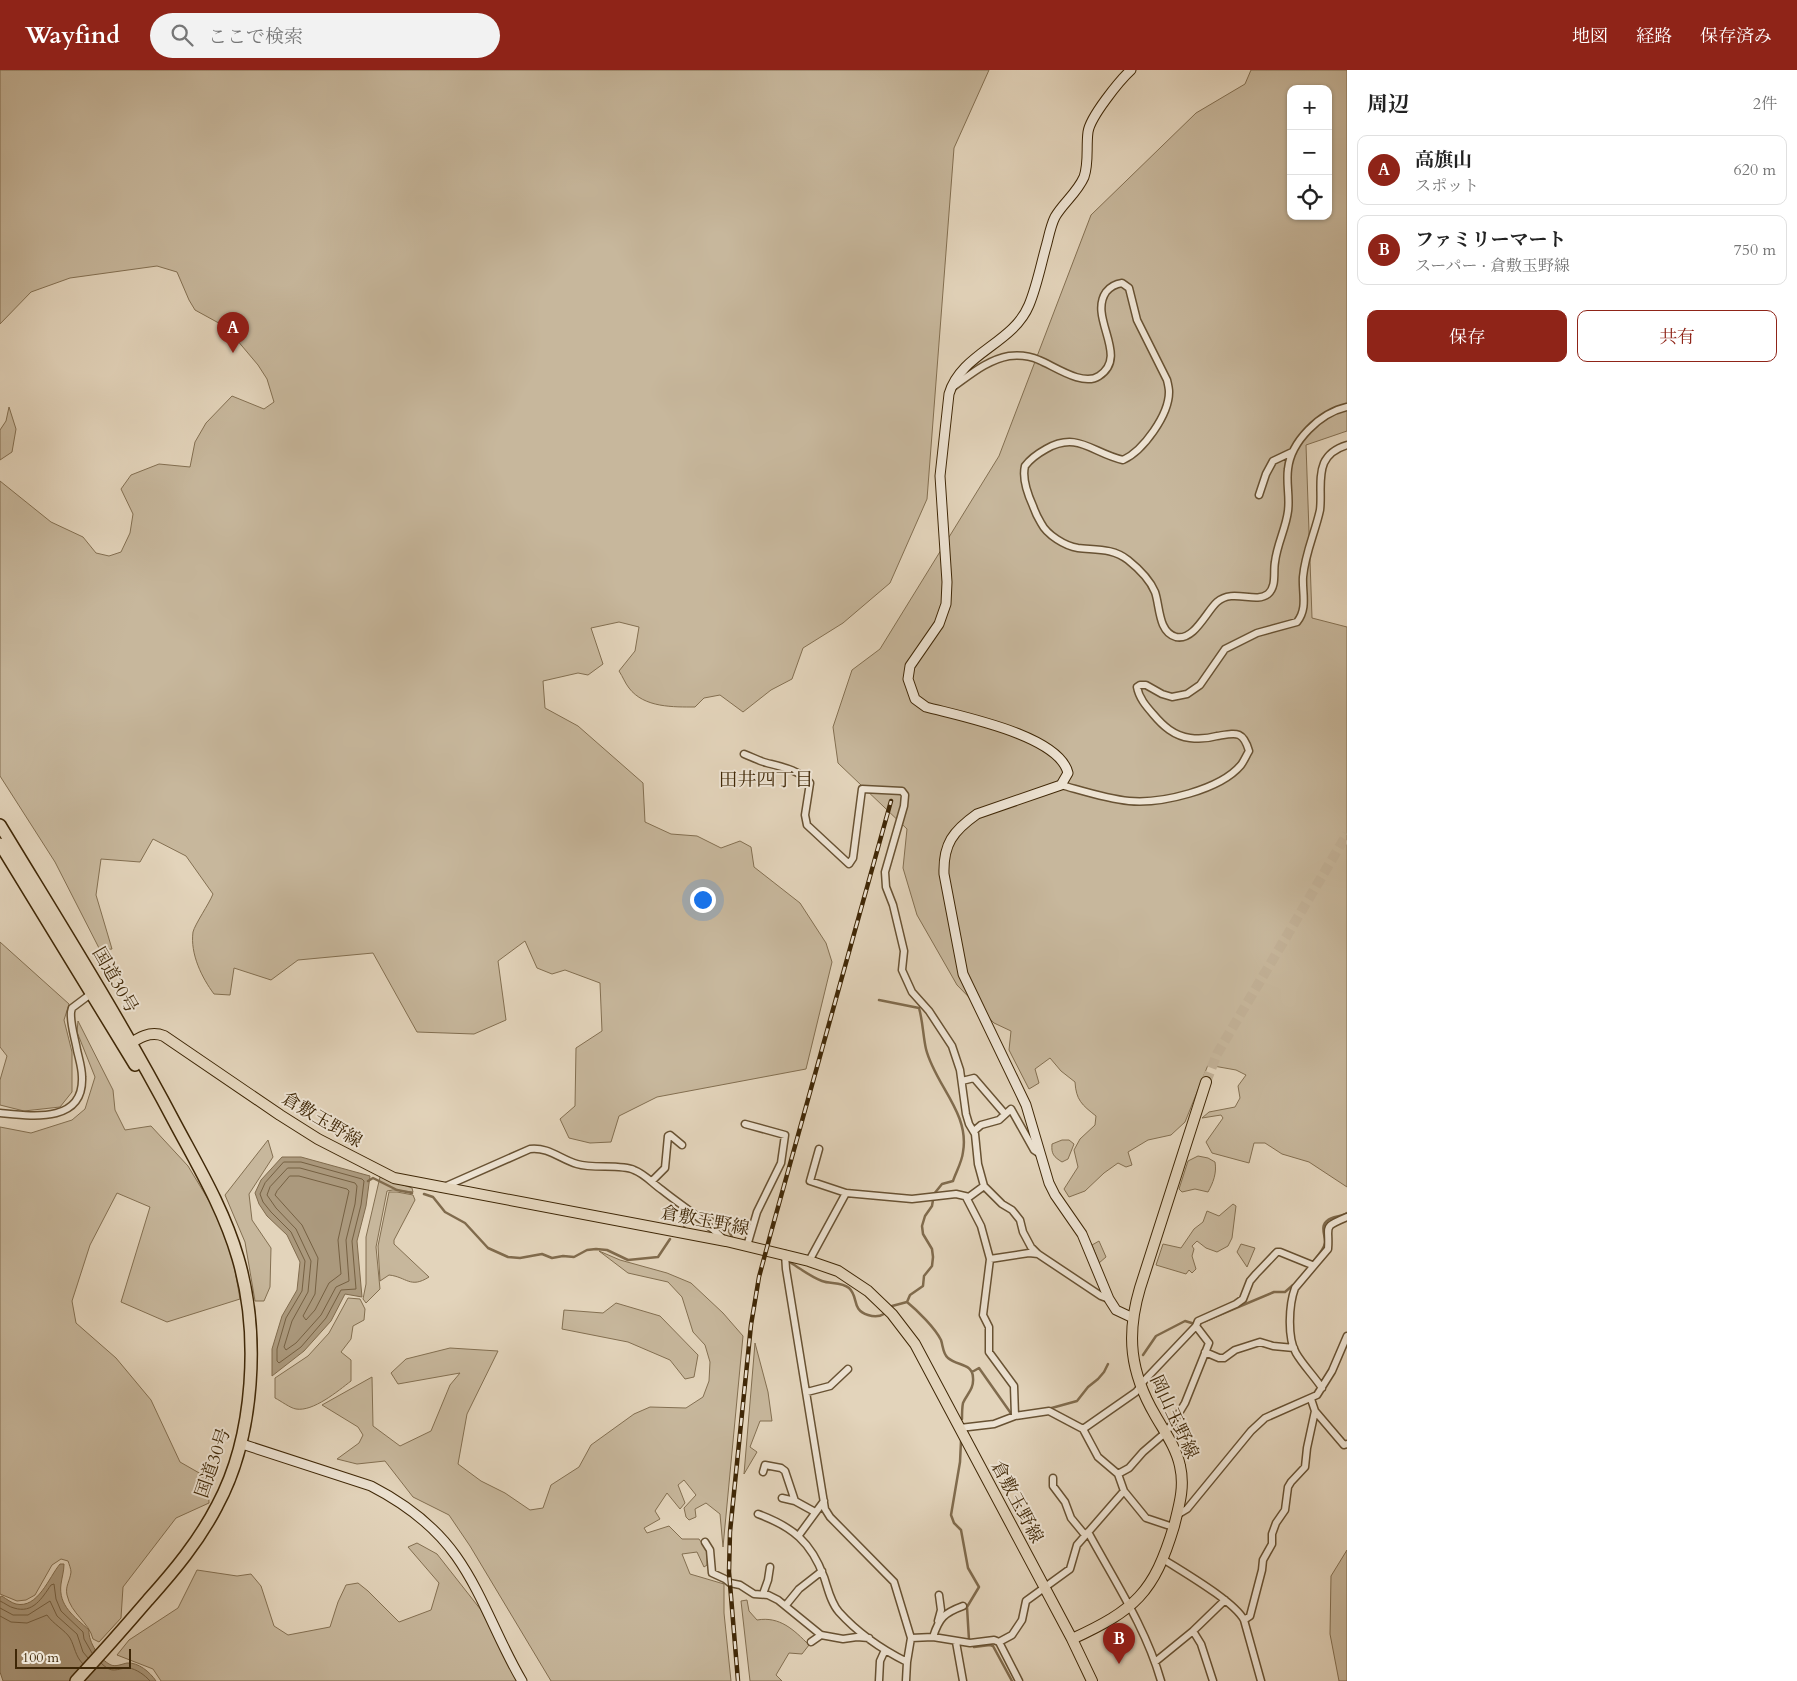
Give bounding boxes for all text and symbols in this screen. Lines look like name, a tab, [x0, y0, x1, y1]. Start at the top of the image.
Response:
search box	[150, 13, 500, 58]
text: Wayfind	[25, 19, 120, 52]
icon: search	[168, 21, 196, 49]
text: ここで検索	[208, 24, 303, 50]
text: 地図	[1572, 24, 1608, 49]
text: 経路	[1636, 24, 1672, 49]
text: 保存済み	[1700, 24, 1772, 49]
map controls	[1287, 85, 1332, 220]
button: +	[1287, 85, 1332, 130]
text: 周辺	[1367, 90, 1409, 119]
text: 2件	[1753, 93, 1777, 115]
button: −	[1287, 130, 1332, 175]
text: 高旗山	[1415, 147, 1472, 173]
text: A	[1378, 159, 1390, 181]
text: 620 m	[1734, 159, 1776, 181]
button: locate	[1287, 175, 1332, 220]
text: スポット	[1415, 175, 1479, 197]
text: ファミリーマート	[1415, 227, 1567, 253]
text: B	[1378, 239, 1390, 261]
text: 750 m	[1734, 239, 1776, 261]
text: スーパー · 倉敷玉野線	[1415, 255, 1570, 277]
button: 保存	[1367, 310, 1567, 362]
button: 共有	[1577, 310, 1777, 362]
pin: A	[217, 312, 249, 353]
district label: 田井四丁目	[718, 767, 814, 793]
your location	[690, 887, 716, 913]
street label: 国道30号	[86, 942, 144, 1018]
street label: 倉敷玉野線	[277, 1086, 367, 1154]
street label: 倉敷玉野線	[658, 1200, 752, 1242]
street label: 岡山玉野線	[1144, 1371, 1204, 1463]
street label: 国道30号	[189, 1425, 237, 1501]
street label: 倉敷玉野線	[985, 1456, 1049, 1548]
pin: B	[1103, 1623, 1135, 1664]
scale bar	[15, 1646, 131, 1669]
text: 100 m	[22, 1648, 59, 1667]

